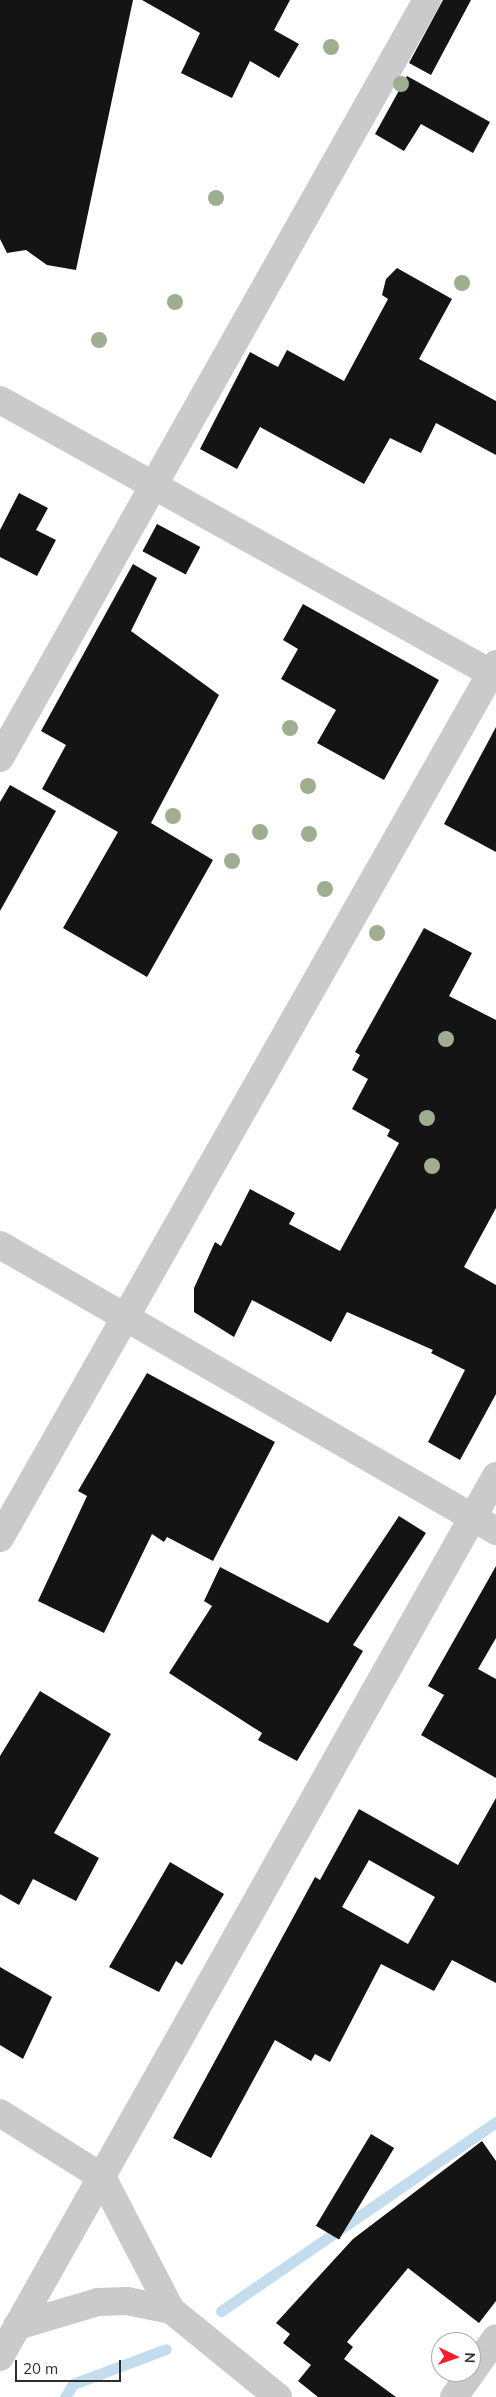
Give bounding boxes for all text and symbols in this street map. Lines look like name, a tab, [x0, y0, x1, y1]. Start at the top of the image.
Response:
north arrow	[431, 2332, 481, 2382]
scale bar	[18, 2350, 124, 2382]
text: N	[461, 2352, 479, 2363]
text: 20 m	[23, 2359, 58, 2378]

